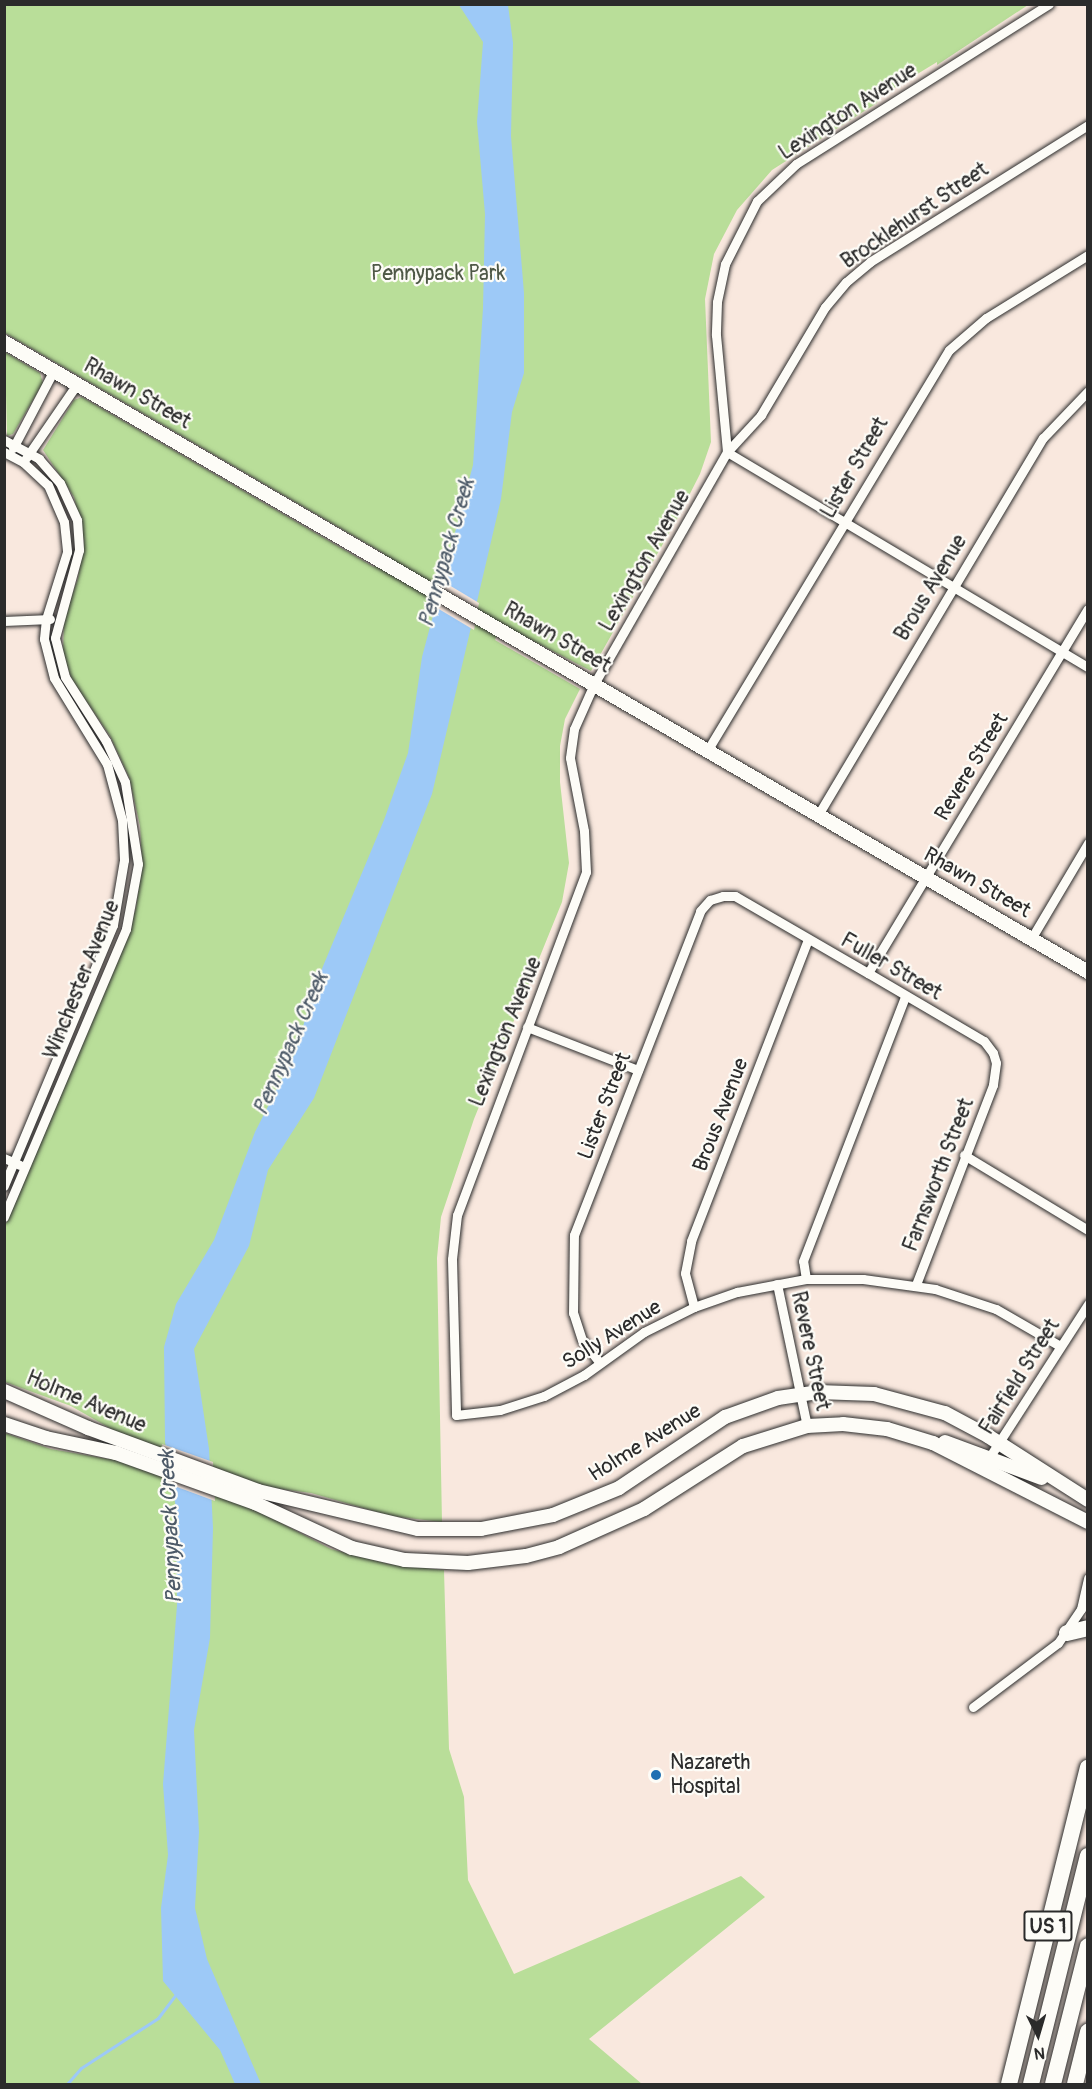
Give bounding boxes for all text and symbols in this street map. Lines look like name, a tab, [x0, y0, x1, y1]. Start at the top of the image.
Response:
street label: Lexington Avenue	[774, 58, 922, 166]
street label: Brocklehurst Street	[837, 157, 993, 275]
park label: Pennypack Park	[371, 261, 505, 287]
street label: Rhawn Street	[79, 353, 195, 435]
street label: Lister Street	[816, 413, 894, 523]
water label: Pennypack Creek	[413, 475, 481, 631]
street label: Lexington Avenue	[594, 486, 696, 636]
street label: Brous Avenue	[889, 530, 973, 646]
street label: Rhawn Street	[499, 597, 615, 679]
street label: Revere Street	[930, 709, 1014, 825]
street label: Rhawn Street	[919, 842, 1035, 924]
street label: Winchester Avenue	[39, 897, 125, 1063]
street label: Fuller Street	[836, 928, 946, 1006]
street label: Lexington Avenue	[464, 953, 548, 1111]
water label: Pennypack Creek	[248, 968, 334, 1120]
street label: Lister Street	[573, 1049, 637, 1163]
street label: Brous Avenue	[688, 1055, 754, 1175]
street label: Farnsworth Street	[898, 1095, 980, 1255]
street label: Revere Street	[785, 1289, 835, 1413]
street label: Solly Avenue	[558, 1295, 666, 1375]
street label: Fairfield Street	[974, 1314, 1066, 1440]
street label: Holme Avenue	[22, 1365, 150, 1439]
street label: Holme Avenue	[584, 1398, 706, 1488]
water label: Pennypack Creek	[154, 1449, 188, 1605]
place label: Nazareth Hospital	[670, 1750, 750, 1800]
marker: Nazareth Hospital	[647, 1766, 665, 1784]
road number: US 1	[1022, 1909, 1074, 1943]
north arrow	[1008, 2005, 1068, 2065]
text: N	[1033, 2042, 1046, 2063]

